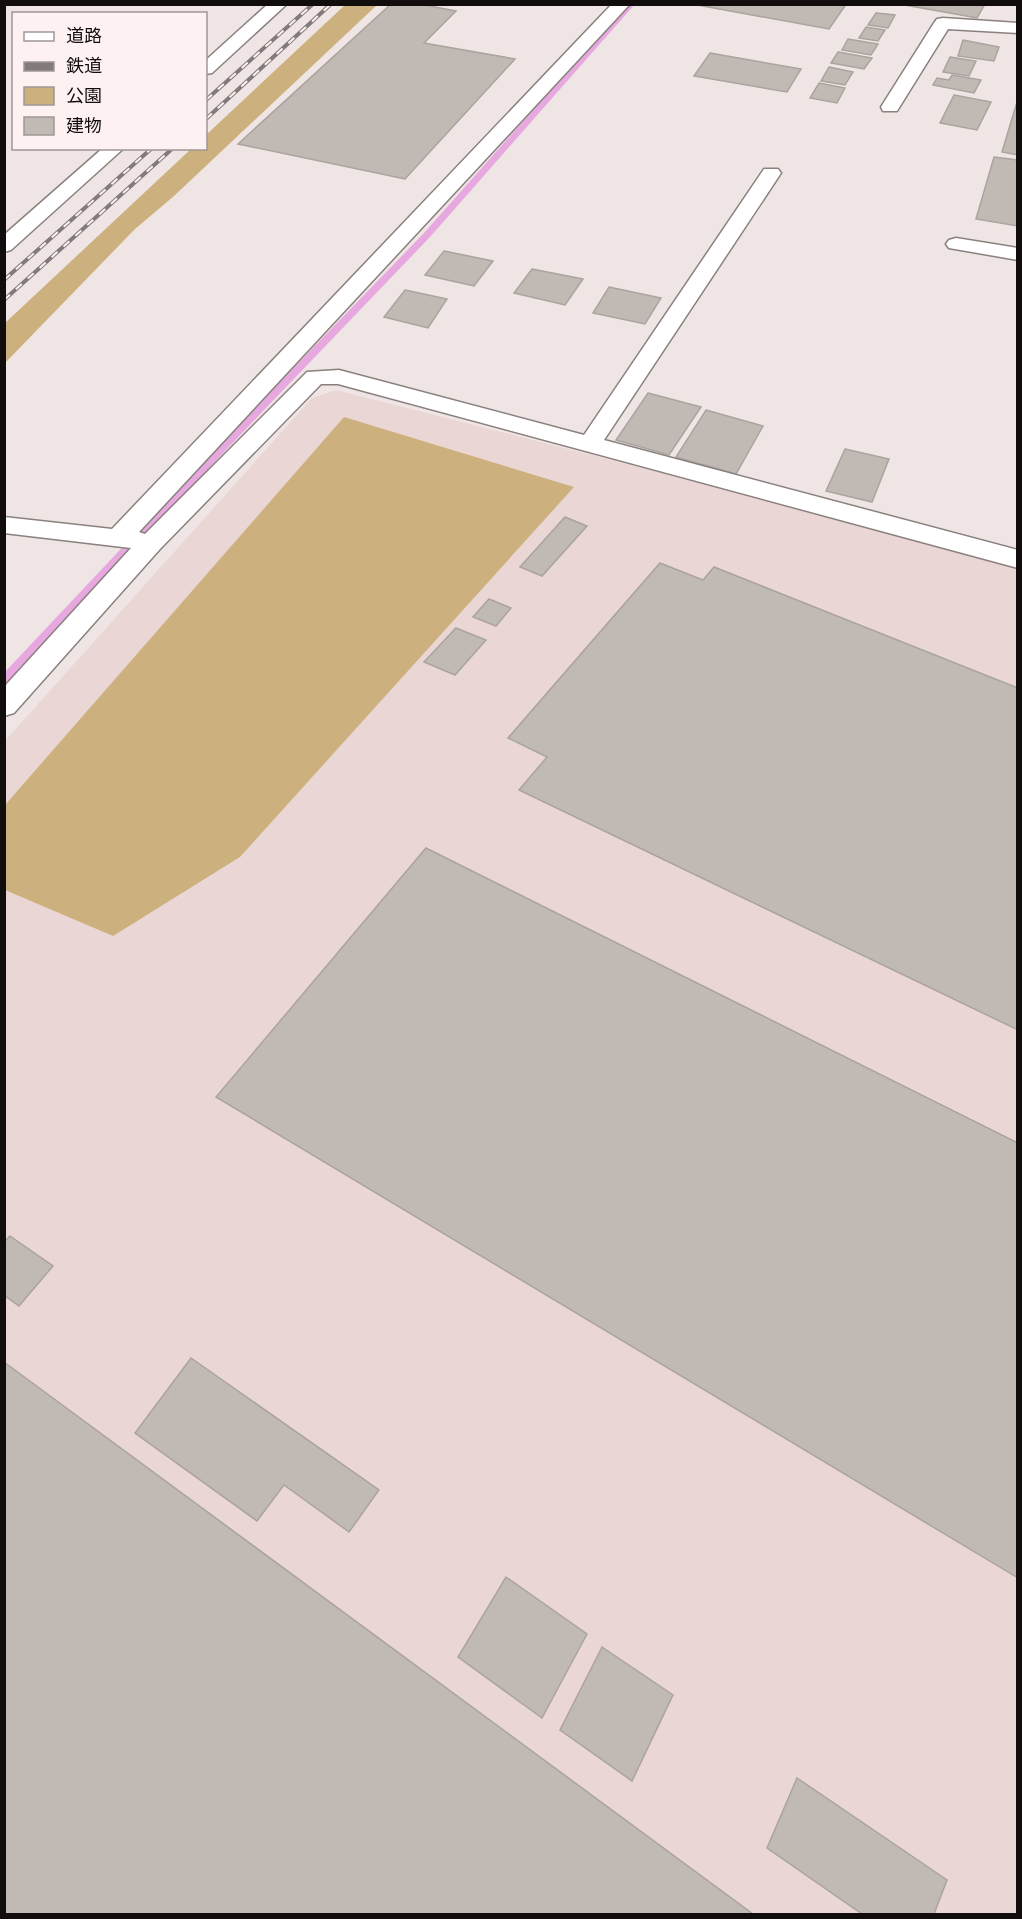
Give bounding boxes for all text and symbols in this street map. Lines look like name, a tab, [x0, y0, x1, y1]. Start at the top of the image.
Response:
legend	[12, 12, 207, 150]
text: 道路	[66, 25, 102, 47]
text: 鉄道	[66, 55, 102, 77]
text: 公園	[66, 85, 102, 107]
text: 建物	[66, 115, 102, 137]

